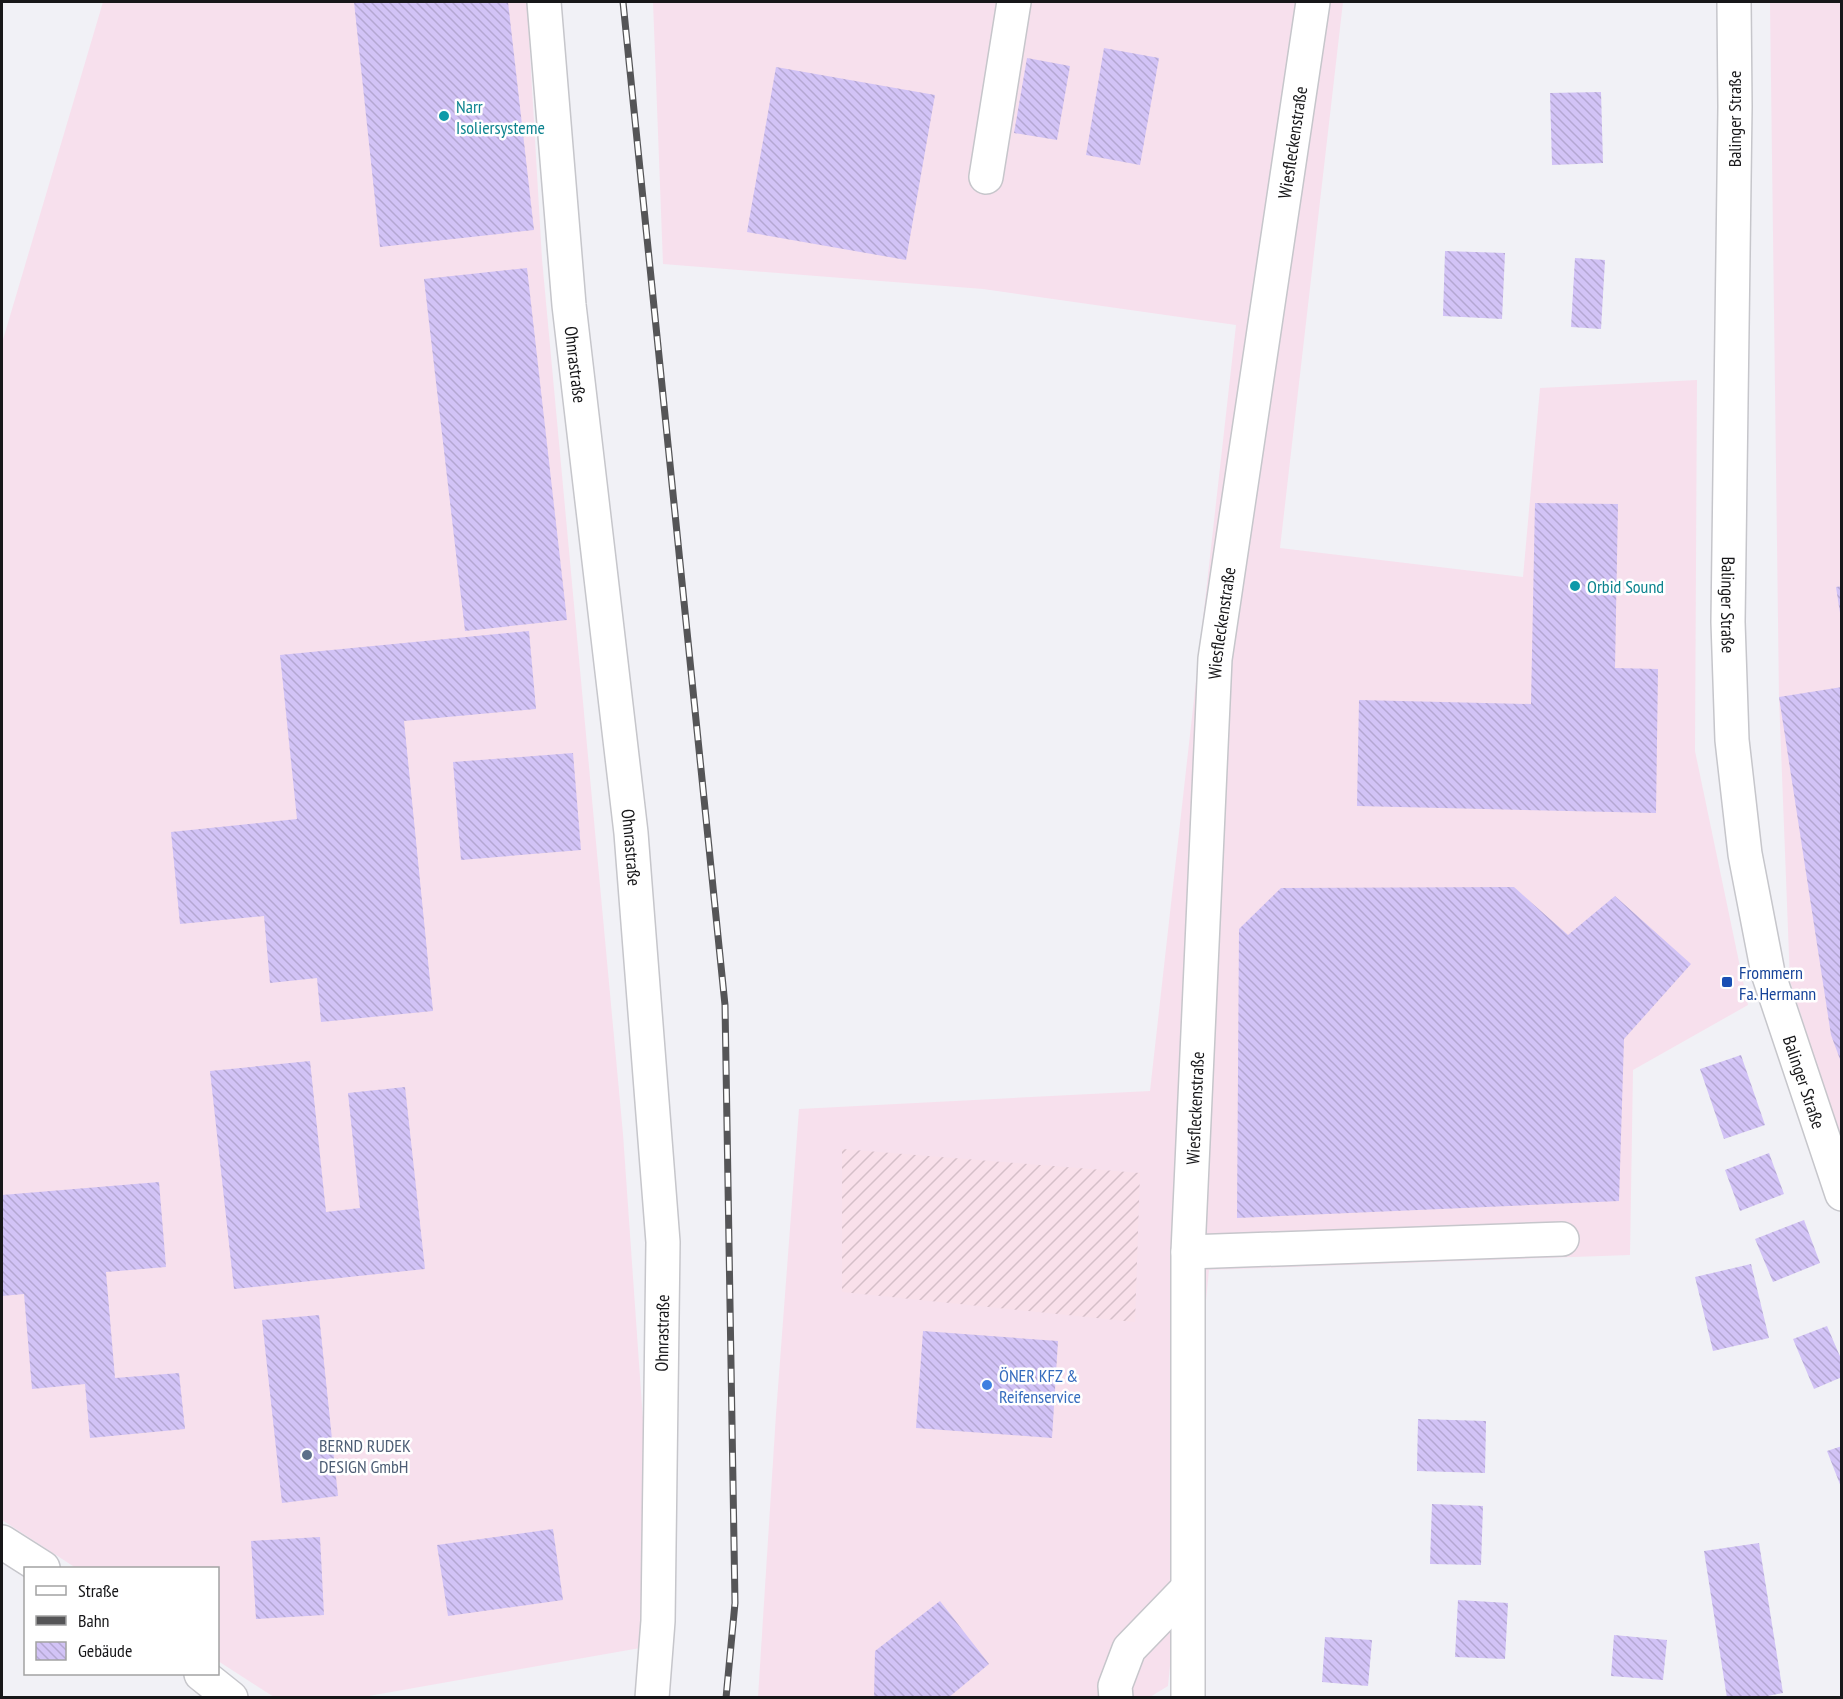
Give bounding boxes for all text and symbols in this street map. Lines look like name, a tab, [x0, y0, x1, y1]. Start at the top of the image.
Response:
street label: Balinger Straße	[1723, 71, 1746, 167]
street label: Wiesfleckenstraße	[1272, 85, 1312, 200]
place label: Narr Isoliersysteme	[456, 95, 545, 139]
marker: Narr Isoliersysteme	[437, 109, 451, 123]
street label: Ohnrastraße	[560, 325, 592, 404]
street label: Balinger Straße	[1716, 556, 1741, 654]
street label: Wiesfleckenstraße	[1203, 565, 1240, 680]
place label: Orbid Sound	[1587, 575, 1664, 598]
marker: Orbid Sound	[1568, 579, 1582, 593]
street label: Ohnrastraße	[617, 808, 647, 887]
place label: Frommern Fa. Hermann	[1739, 961, 1816, 1005]
marker: Frommern Fa. Hermann	[1720, 975, 1734, 989]
street label: Balinger Straße	[1778, 1032, 1831, 1132]
street label: Wiesfleckenstraße	[1180, 1051, 1209, 1165]
street label: Ohnrastraße	[650, 1294, 674, 1372]
place label: ÖNER KFZ & Reifenservice	[999, 1364, 1081, 1408]
marker: ÖNER KFZ & Reifenservice	[980, 1378, 994, 1392]
place label: BERND RUDEK DESIGN GmbH	[319, 1434, 411, 1478]
marker: BERND RUDEK DESIGN GmbH	[300, 1448, 314, 1462]
legend	[24, 1567, 219, 1675]
text: Straße	[78, 1579, 119, 1602]
text: Bahn	[78, 1609, 110, 1632]
text: Gebäude	[78, 1639, 132, 1662]

